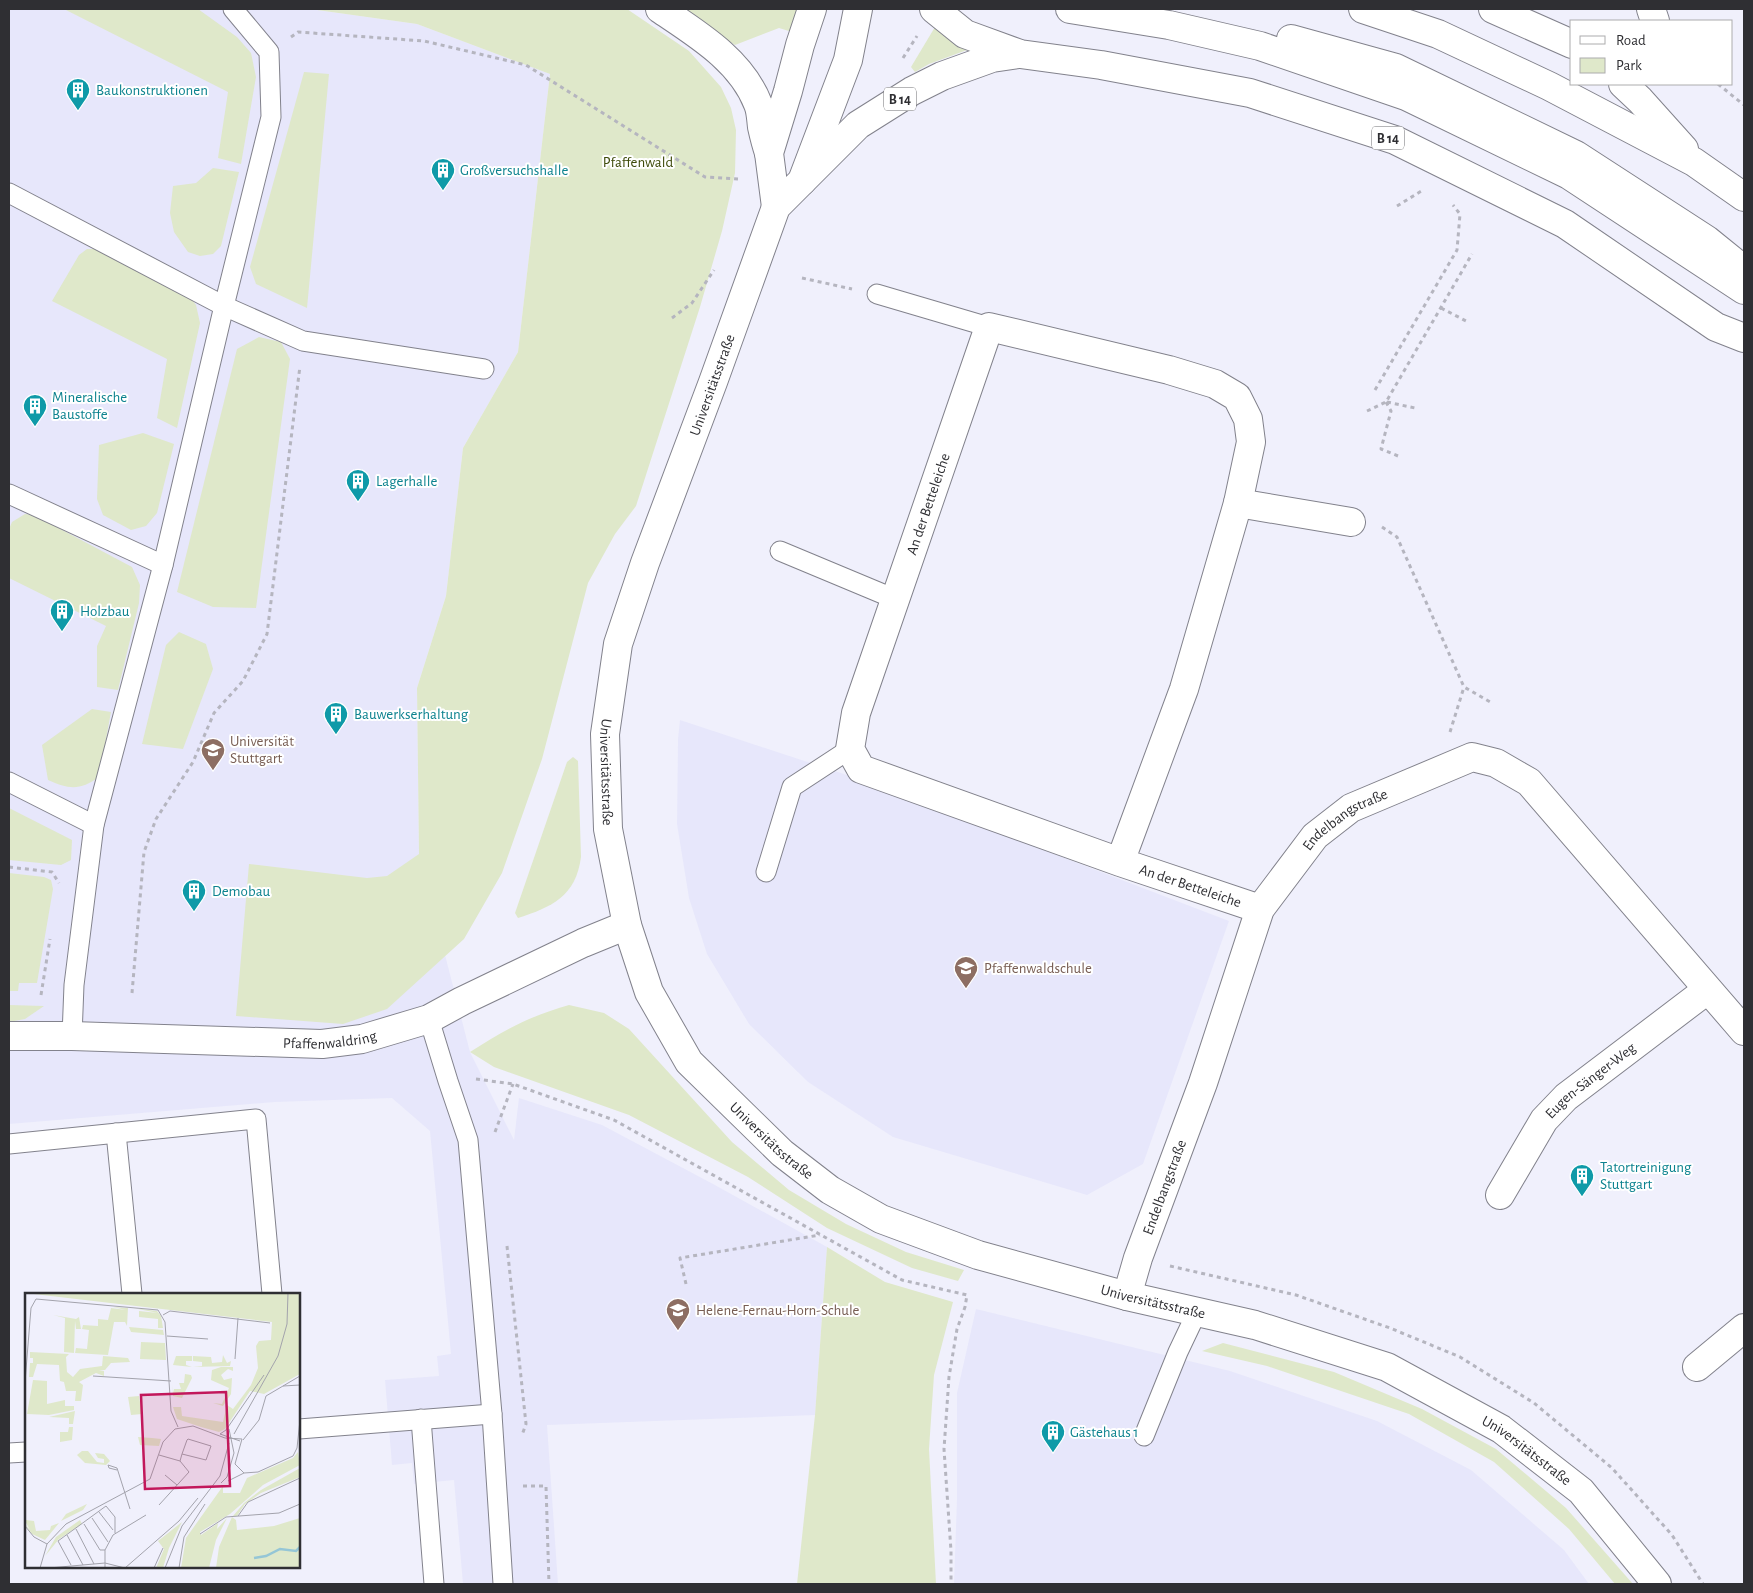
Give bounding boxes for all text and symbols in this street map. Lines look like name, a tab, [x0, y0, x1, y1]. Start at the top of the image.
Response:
legend	[1570, 20, 1733, 85]
text: Road	[1616, 33, 1646, 48]
text: Park	[1616, 58, 1642, 73]
building icon: Baukonstruktionen	[65, 77, 91, 111]
place label: Baukonstruktionen	[96, 83, 208, 98]
road number: B 14	[884, 88, 916, 110]
road number: B 14	[1372, 126, 1404, 150]
park label: Pfaffenwald	[603, 155, 673, 170]
building icon: Großversuchshalle	[430, 157, 456, 191]
place label: Großversuchshalle	[460, 163, 568, 178]
street label: Universitätsstraße	[687, 332, 738, 438]
place label: Mineralische Baustoffe	[52, 390, 127, 422]
building icon: Mineralische Baustoffe	[22, 393, 48, 427]
street label: An der Betteleiche	[904, 451, 953, 557]
building icon: Lagerhalle	[345, 468, 371, 502]
place label: Lagerhalle	[376, 474, 437, 489]
building icon: Holzbau	[49, 598, 75, 632]
place label: Holzbau	[80, 604, 130, 619]
building icon: Bauwerkserhaltung	[323, 701, 349, 735]
place label: Bauwerkserhaltung	[354, 707, 469, 722]
street label: Universitätsstraße	[597, 718, 615, 826]
place label: Universität Stuttgart	[230, 734, 294, 766]
school or university icon: Universität Stuttgart	[200, 737, 226, 771]
street label: Endelbangstraße	[1300, 786, 1390, 853]
street label: An der Betteleiche	[1137, 862, 1243, 910]
building icon: Demobau	[181, 878, 207, 912]
place label: Demobau	[212, 884, 271, 899]
school or university icon: Pfaffenwaldschule	[953, 955, 979, 989]
place label: Pfaffenwaldschule	[984, 961, 1092, 976]
street label: Pfaffenwaldring	[283, 1028, 379, 1052]
street label: Eugen-Sänger-Weg	[1543, 1040, 1639, 1122]
street label: Universitätsstraße	[727, 1099, 816, 1182]
street label: Endelbangstraße	[1140, 1138, 1189, 1237]
place label: Tatortreinigung Stuttgart	[1600, 1160, 1692, 1192]
building icon: Tatortreinigung Stuttgart	[1569, 1163, 1595, 1197]
street label: Universitätsstraße	[1099, 1282, 1207, 1322]
inset map	[25, 1293, 300, 1568]
school or university icon: Helene-Fernau-Horn-Schule	[665, 1297, 691, 1331]
place label: Helene-Fernau-Horn-Schule	[696, 1303, 860, 1318]
street label: Universitätsstraße	[1479, 1413, 1574, 1488]
building icon: Gästehaus 1	[1040, 1419, 1066, 1453]
place label: Gästehaus 1	[1070, 1425, 1138, 1440]

